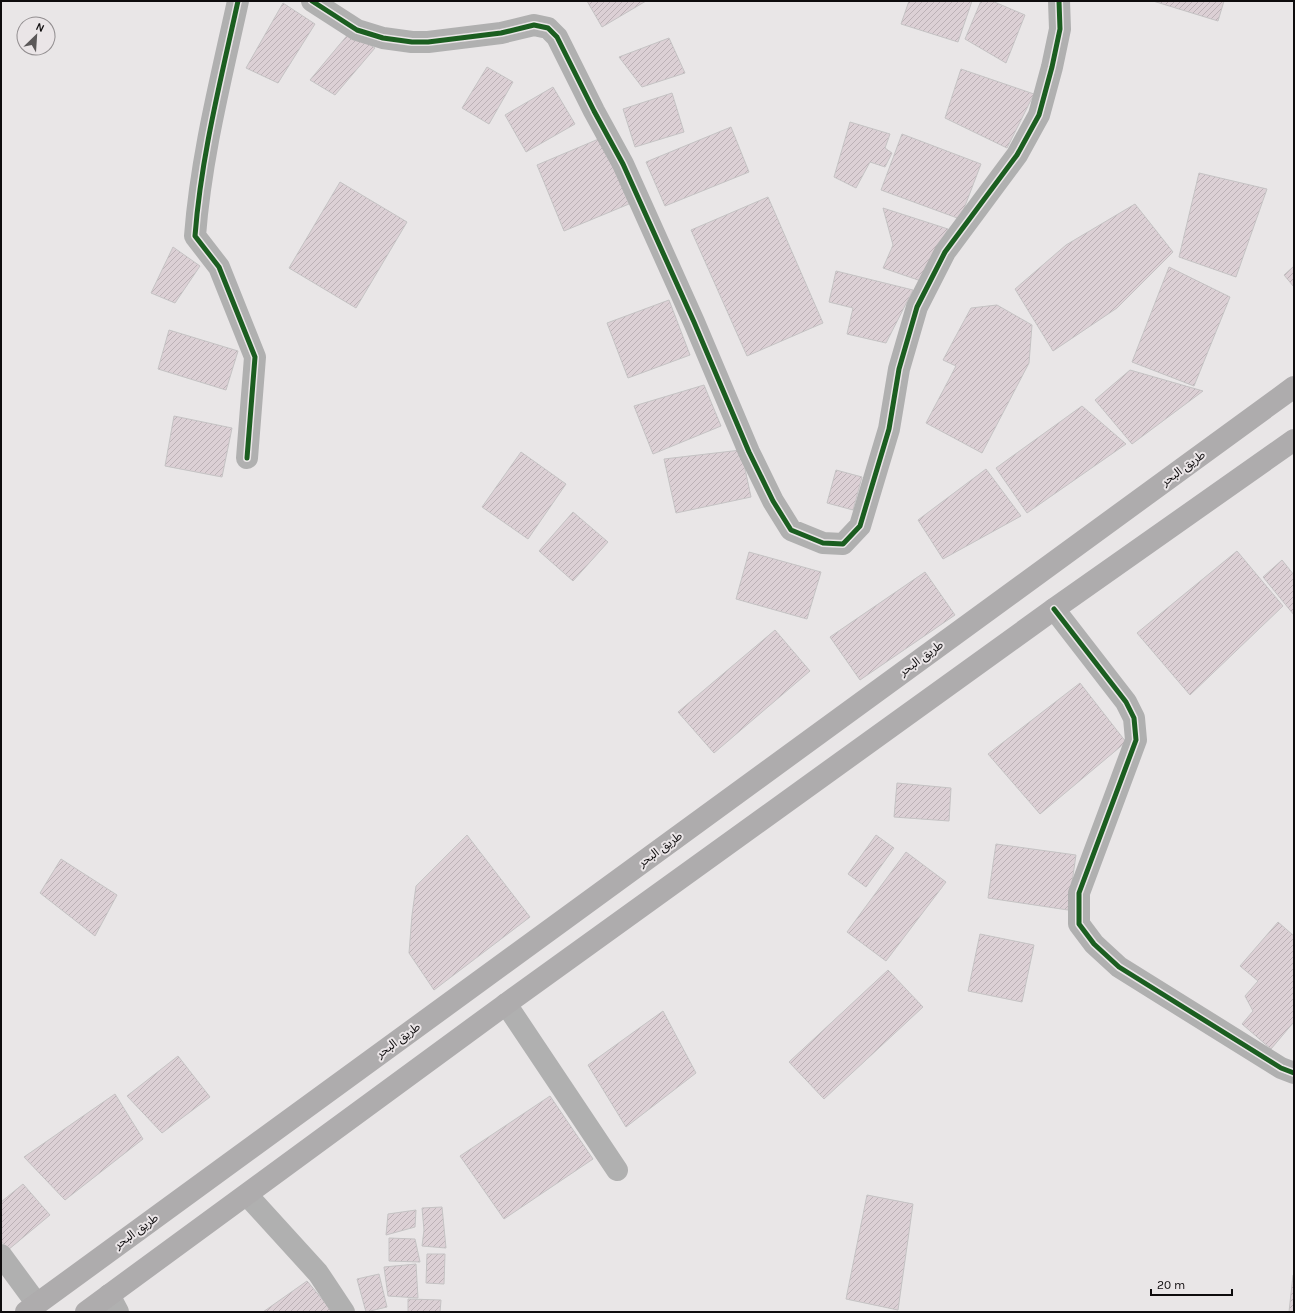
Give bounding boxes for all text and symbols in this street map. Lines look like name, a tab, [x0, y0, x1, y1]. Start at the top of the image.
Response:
north arrow	[16, 16, 56, 56]
text: N	[34, 20, 46, 35]
street label: طريق البحر	[1157, 447, 1208, 490]
street label: طريق البحر	[895, 637, 946, 680]
street label: طريق البحر	[634, 828, 685, 871]
street label: طريق البحر	[372, 1019, 423, 1062]
street label: طريق البحر	[110, 1210, 161, 1253]
scale bar	[1151, 1271, 1232, 1297]
text: 20 m	[1157, 1278, 1185, 1292]

